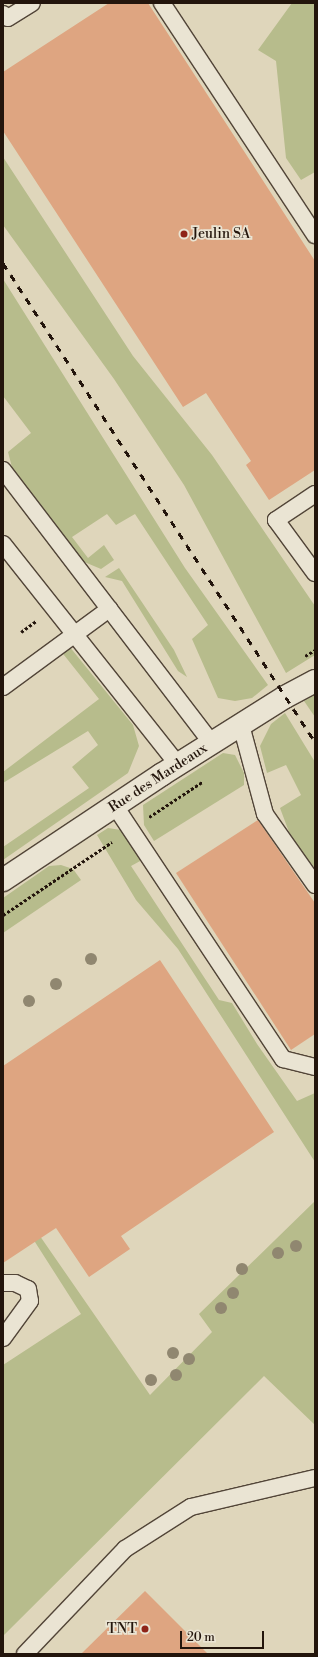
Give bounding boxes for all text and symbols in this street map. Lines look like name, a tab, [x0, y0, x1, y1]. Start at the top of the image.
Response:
place label: Jeulin SA	[192, 226, 250, 242]
marker: Jeulin SA	[179, 229, 189, 239]
street label: Rue des Mardeaux	[106, 740, 210, 816]
place label: TNT	[107, 1621, 137, 1637]
scale bar	[182, 1623, 266, 1649]
marker: TNT	[140, 1624, 150, 1634]
text: 20 m	[187, 1630, 215, 1645]

